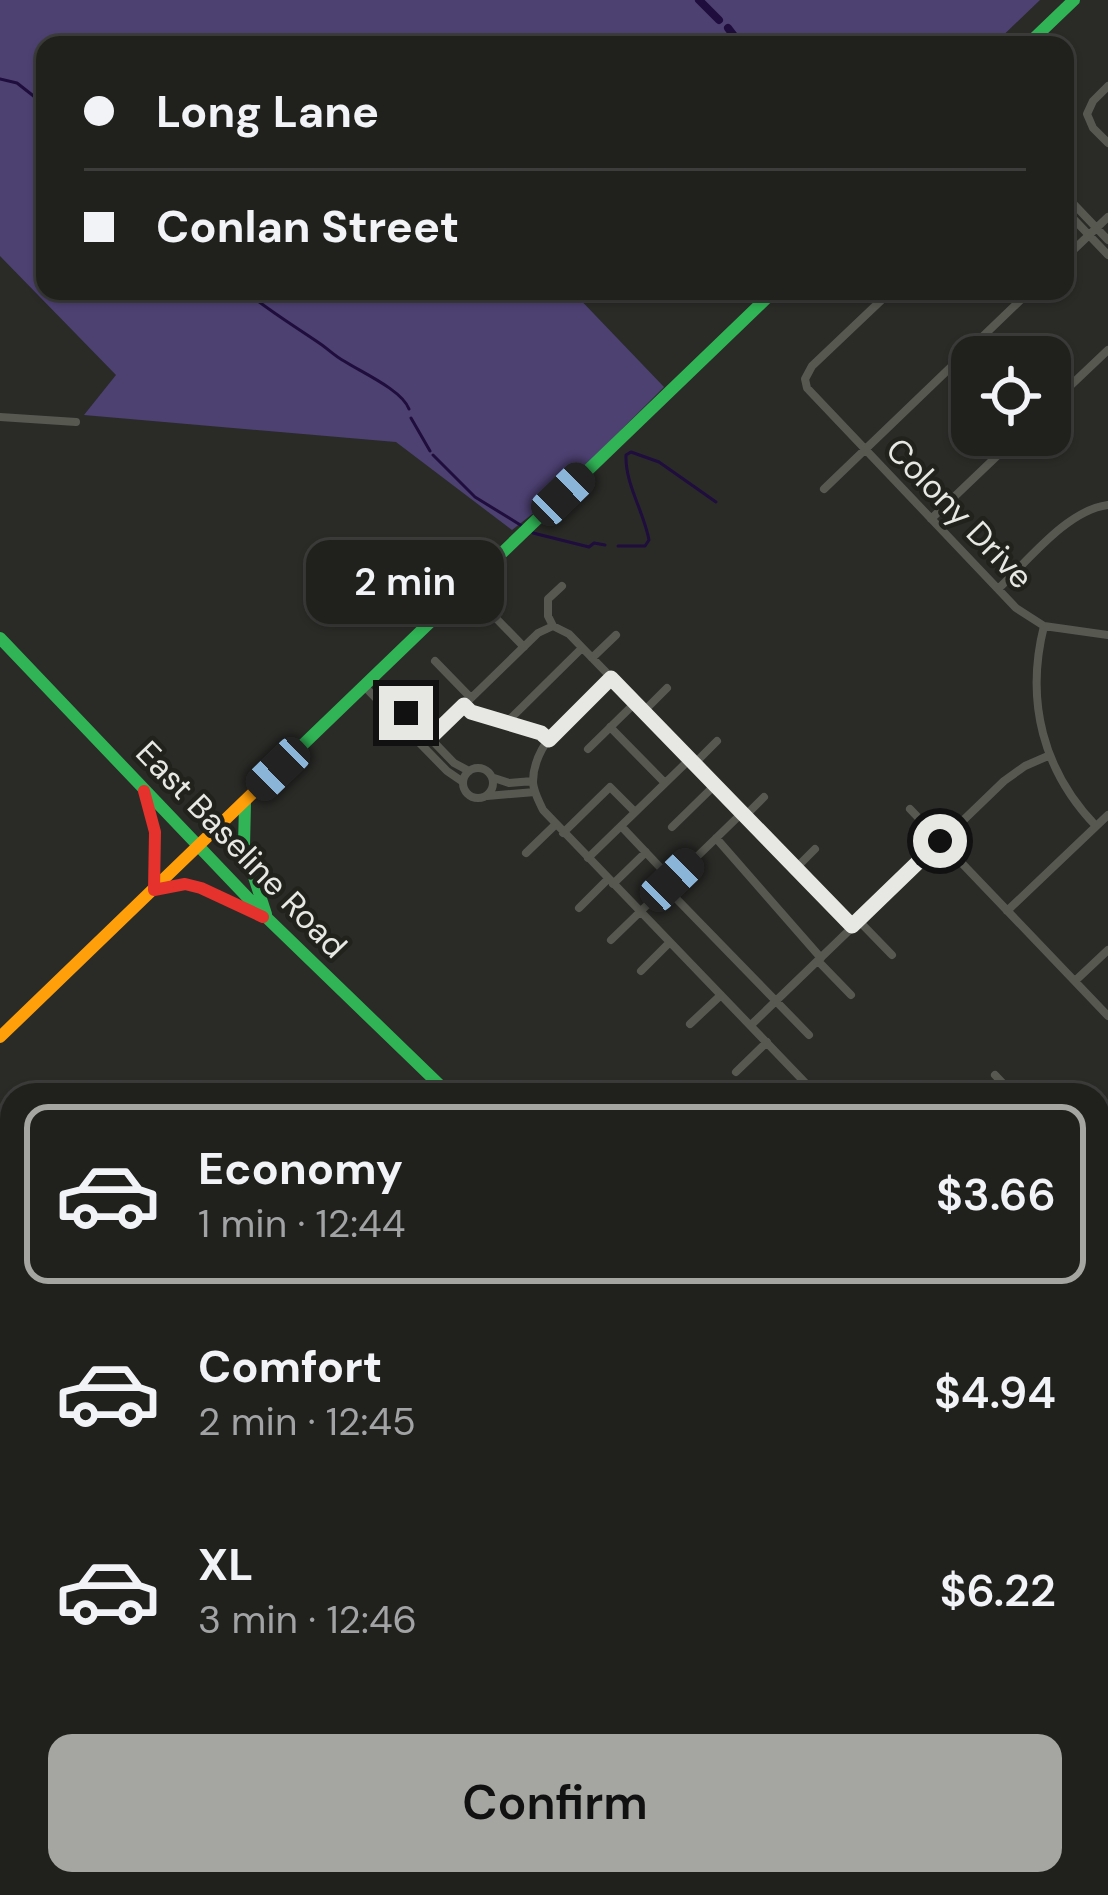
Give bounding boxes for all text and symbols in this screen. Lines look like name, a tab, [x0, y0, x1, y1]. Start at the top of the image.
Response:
text: Long Lane	[156, 82, 379, 141]
text: Conlan Street	[156, 197, 459, 256]
map controls	[951, 336, 1071, 456]
button: locate	[951, 336, 1071, 456]
street label: Colony Drive	[877, 429, 1042, 598]
car	[525, 456, 601, 532]
callout: 2 min	[307, 539, 505, 623]
text: 2 min	[354, 556, 456, 607]
route end	[379, 686, 433, 740]
car	[240, 731, 316, 807]
street label: East Baseline Road	[127, 732, 356, 967]
route start	[913, 814, 967, 868]
car	[634, 842, 710, 918]
text: Economy	[198, 1139, 403, 1198]
icon: car	[54, 1140, 162, 1248]
text: $3.66	[936, 1165, 1056, 1224]
text: 1 min · 12:44	[198, 1198, 405, 1249]
text: Comfort	[198, 1337, 382, 1396]
icon: car	[54, 1338, 162, 1446]
text: $4.94	[934, 1363, 1056, 1422]
text: 2 min · 12:45	[198, 1396, 416, 1447]
text: XL	[198, 1535, 253, 1594]
icon: car	[54, 1536, 162, 1644]
text: $6.22	[940, 1561, 1056, 1620]
text: 3 min · 12:46	[198, 1594, 417, 1645]
button: Confirm	[48, 1734, 1062, 1872]

